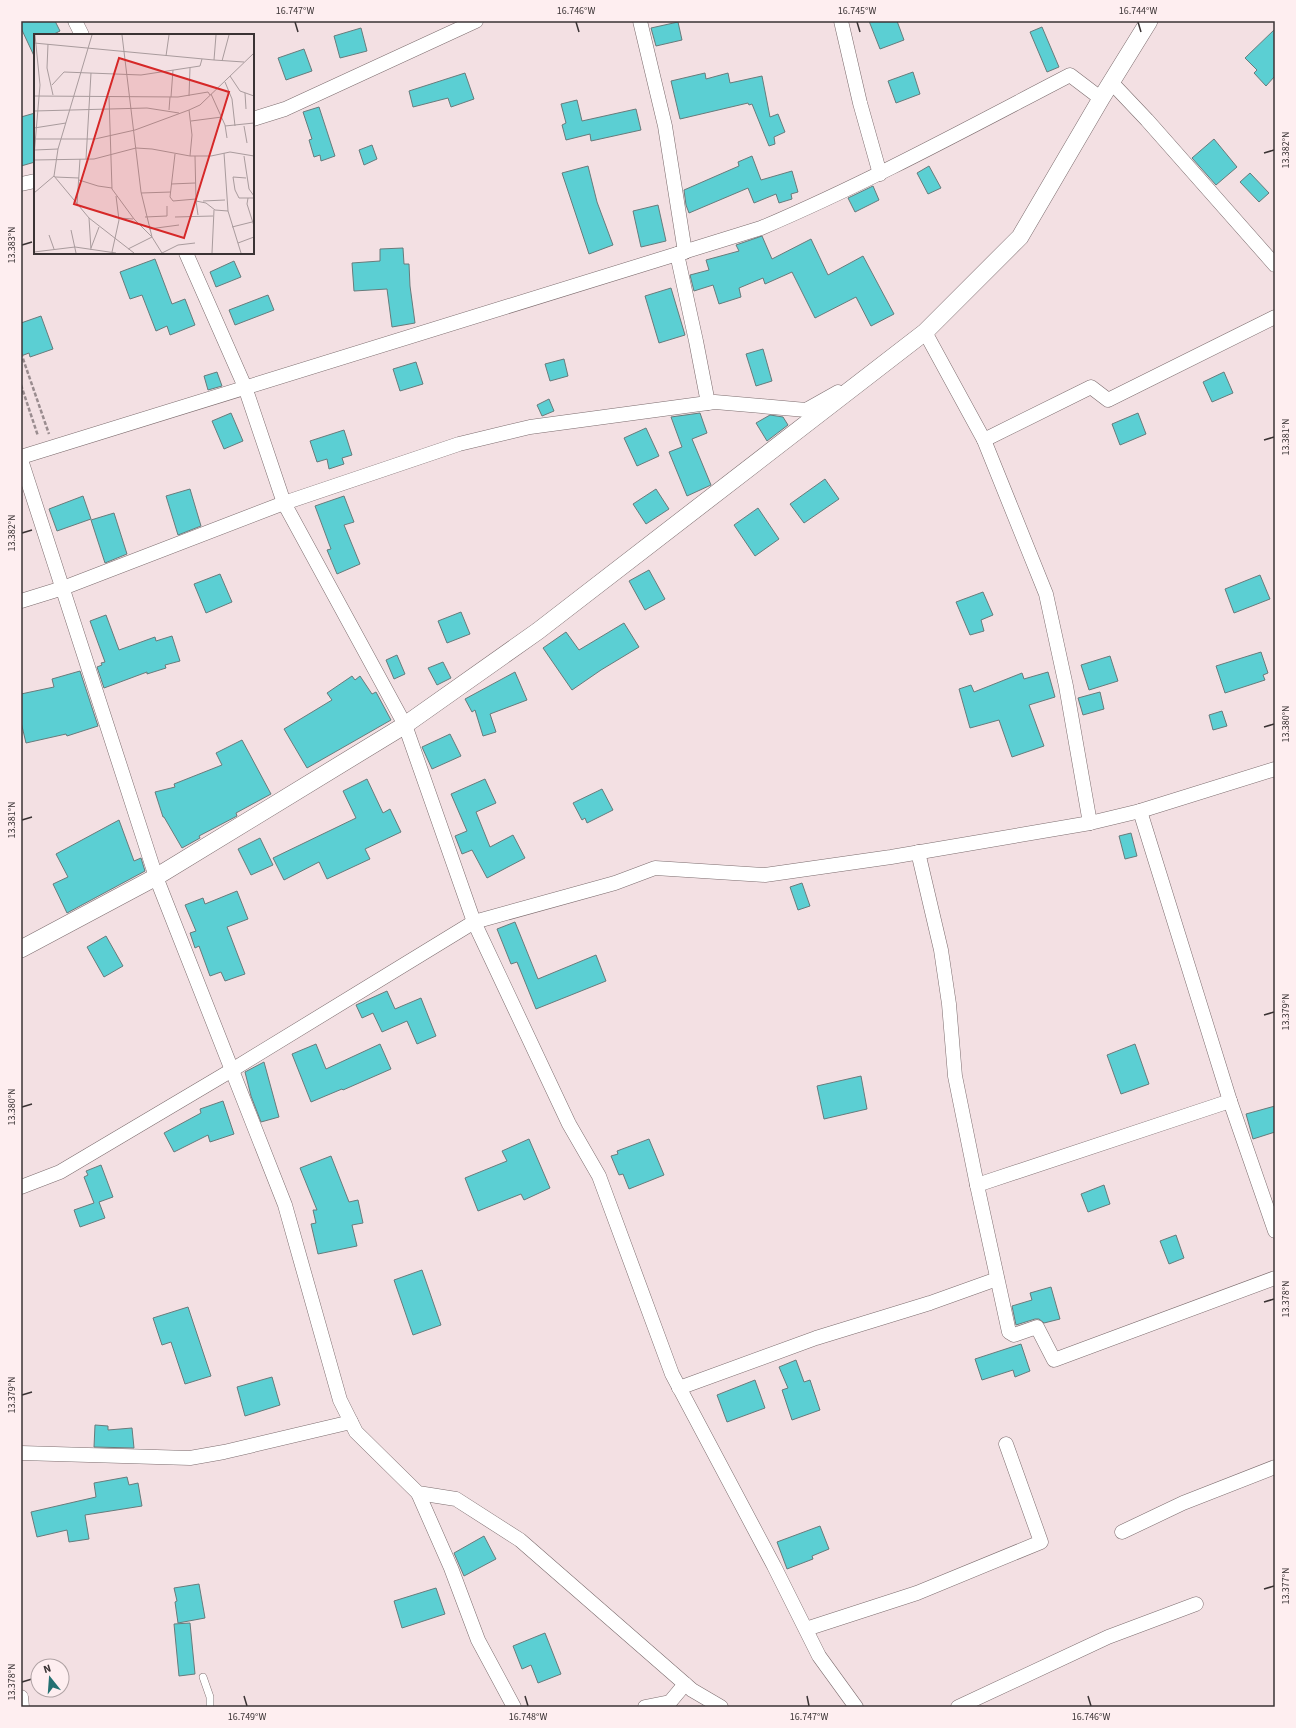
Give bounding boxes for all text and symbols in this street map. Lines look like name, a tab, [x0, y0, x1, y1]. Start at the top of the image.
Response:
text: 16.747°W	[276, 4, 314, 18]
text: 16.746°W	[557, 4, 595, 18]
text: 16.745°W	[838, 4, 876, 18]
text: 16.744°W	[1119, 4, 1157, 18]
inset map	[34, 34, 254, 254]
text: 13.382°N	[1279, 131, 1293, 169]
text: 13.383°N	[5, 226, 19, 264]
text: 13.381°N	[1279, 418, 1293, 456]
text: 13.382°N	[5, 514, 19, 552]
text: 13.380°N	[1279, 705, 1293, 743]
text: 13.381°N	[5, 801, 19, 839]
text: 13.379°N	[1279, 993, 1293, 1031]
text: 13.380°N	[5, 1088, 19, 1126]
text: 13.378°N	[1279, 1280, 1293, 1318]
text: 13.379°N	[5, 1376, 19, 1414]
text: 13.377°N	[1279, 1567, 1293, 1605]
north arrow	[30, 1658, 70, 1698]
text: N	[42, 1661, 53, 1677]
text: 13.378°N	[5, 1663, 19, 1701]
text: 16.749°W	[228, 1710, 266, 1724]
text: 16.748°W	[509, 1710, 547, 1724]
text: 16.747°W	[790, 1710, 828, 1724]
text: 16.746°W	[1072, 1710, 1110, 1724]

